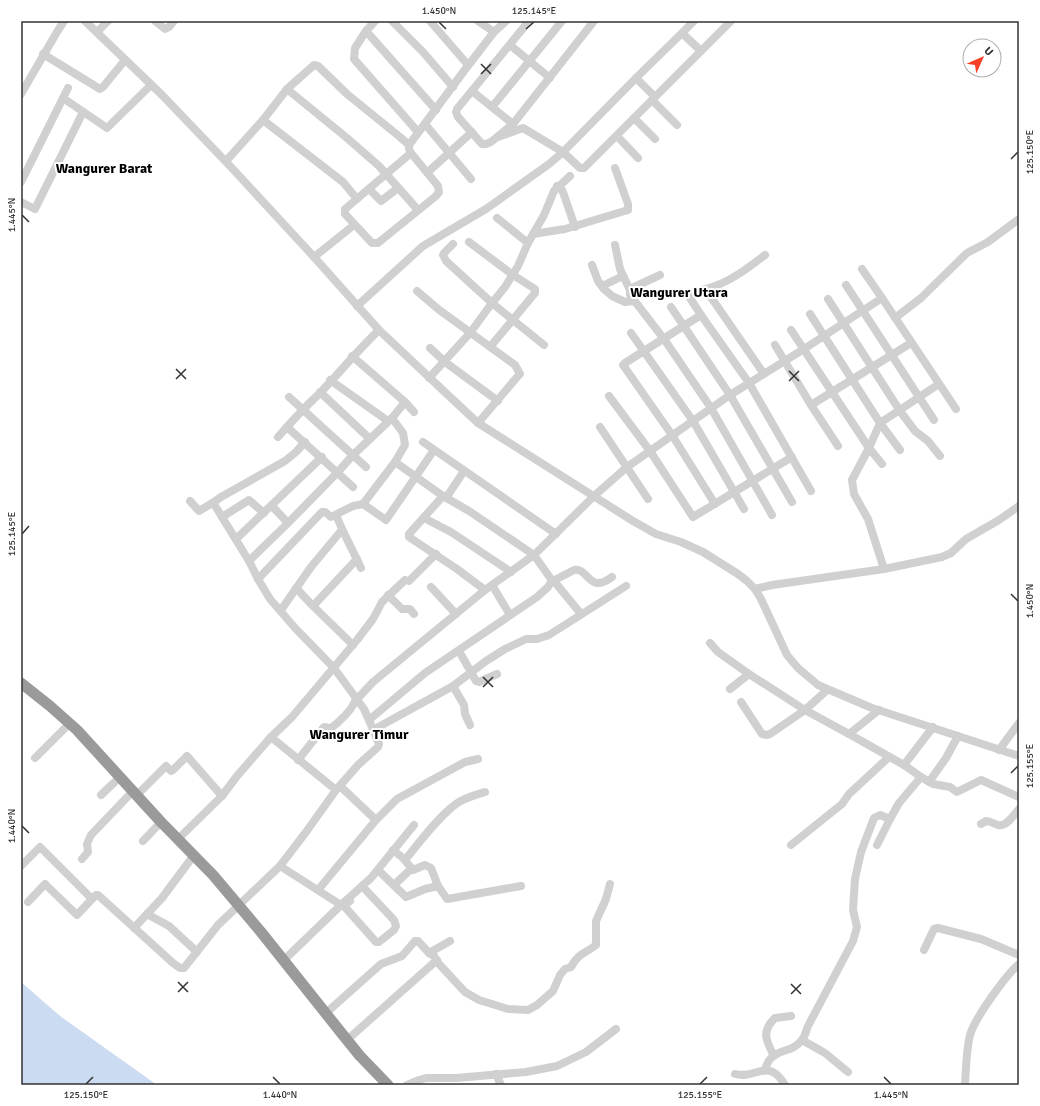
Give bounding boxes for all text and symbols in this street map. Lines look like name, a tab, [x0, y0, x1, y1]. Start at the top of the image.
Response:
text: 1.450°N	[422, 5, 456, 17]
text: 125.145°E	[512, 5, 557, 17]
north arrow	[962, 38, 1002, 78]
text: U	[981, 44, 996, 59]
text: 125.150°E	[1024, 129, 1036, 174]
district label: Wangurer Barat	[56, 160, 153, 177]
text: 1.445°N	[6, 198, 18, 232]
district label: Wangurer Utara	[630, 284, 728, 301]
text: 125.145°E	[6, 511, 18, 556]
text: 1.450°N	[1024, 584, 1036, 618]
district label: Wangurer Timur	[309, 726, 409, 743]
text: 125.155°E	[1024, 743, 1036, 788]
text: 1.440°N	[6, 809, 18, 843]
text: 125.150°E	[64, 1089, 109, 1101]
text: 1.440°N	[263, 1089, 297, 1101]
text: 125.155°E	[678, 1089, 723, 1101]
text: 1.445°N	[874, 1089, 908, 1101]

